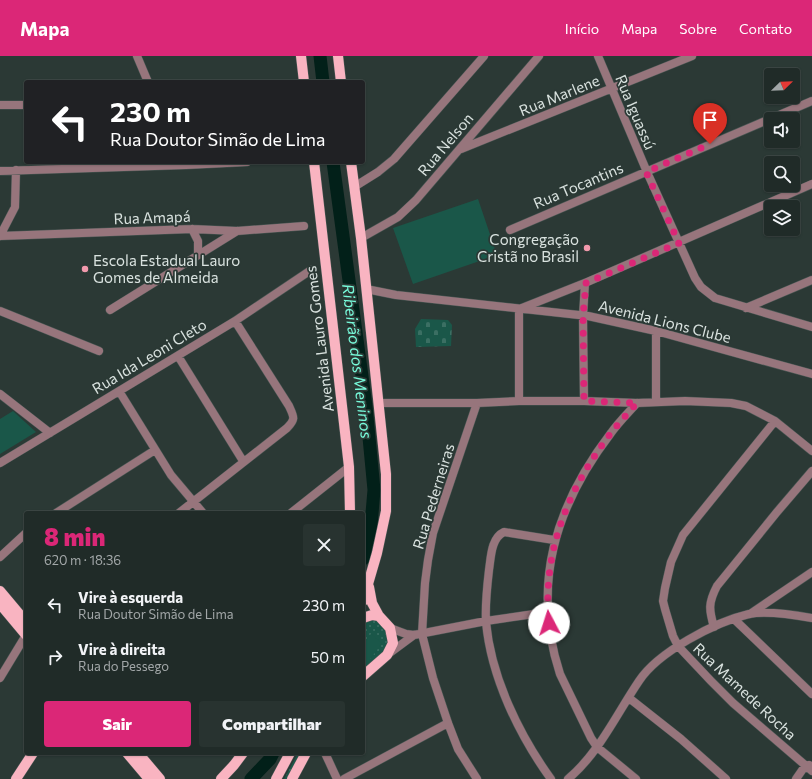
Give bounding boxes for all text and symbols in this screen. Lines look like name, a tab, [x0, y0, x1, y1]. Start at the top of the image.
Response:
text: Mapa	[20, 17, 69, 40]
text: Início	[565, 20, 599, 37]
text: Mapa	[621, 20, 657, 37]
text: Sobre	[679, 20, 717, 37]
text: Contato	[739, 20, 792, 37]
north arrow	[764, 68, 800, 104]
map controls	[764, 68, 800, 236]
street label: Rua Marlene	[516, 71, 602, 119]
street label: Rua Iguassú	[612, 72, 660, 152]
text: 230 m	[110, 94, 191, 128]
icon: left	[44, 96, 96, 148]
pin	[693, 103, 727, 144]
street label: Rua Nelson	[414, 109, 476, 179]
icon: arrive	[699, 109, 721, 131]
button: sound	[764, 112, 800, 148]
text: Rua Doutor Simão de Lima	[110, 128, 325, 150]
button: search	[764, 156, 800, 192]
street label: Rua Tocantins	[530, 158, 626, 212]
button: layers	[764, 200, 800, 236]
street label: Rua Amapá	[113, 207, 191, 227]
place label: Congregação Cristã no Brasil	[477, 230, 579, 265]
marker: Congregação Cristã no Brasil	[582, 243, 592, 253]
place label: Escola Estadual Lauro Gomes de Almeida	[93, 251, 240, 286]
marker: Escola Estadual Lauro Gomes de Almeida	[80, 264, 90, 274]
street label: Avenida Lauro Gomes	[301, 265, 337, 413]
water label: Ribeirão dos Meninos	[339, 283, 377, 439]
street label: Avenida Lions Clube	[597, 296, 733, 346]
street label: Rua Ida Leoni Cleto	[89, 315, 210, 397]
street label: Rua Pederneiras	[408, 441, 458, 551]
text: 8 min	[44, 522, 105, 551]
button: close	[303, 524, 345, 566]
text: 620 m · 18:36	[44, 552, 121, 568]
text: Vire à esquerda	[78, 588, 183, 606]
icon: left	[44, 594, 66, 616]
text: 230 m	[302, 596, 345, 614]
position arrow	[528, 602, 570, 644]
text: Rua Doutor Simão de Lima	[78, 606, 234, 622]
street label: Rua Mamede Rocha	[690, 639, 800, 743]
text: Vire à direita	[78, 640, 166, 658]
icon: right	[44, 646, 66, 668]
text: 50 m	[311, 648, 345, 666]
text: Rua do Pessego	[78, 658, 169, 674]
button: Sair	[44, 701, 191, 747]
button: Compartilhar	[199, 701, 345, 747]

